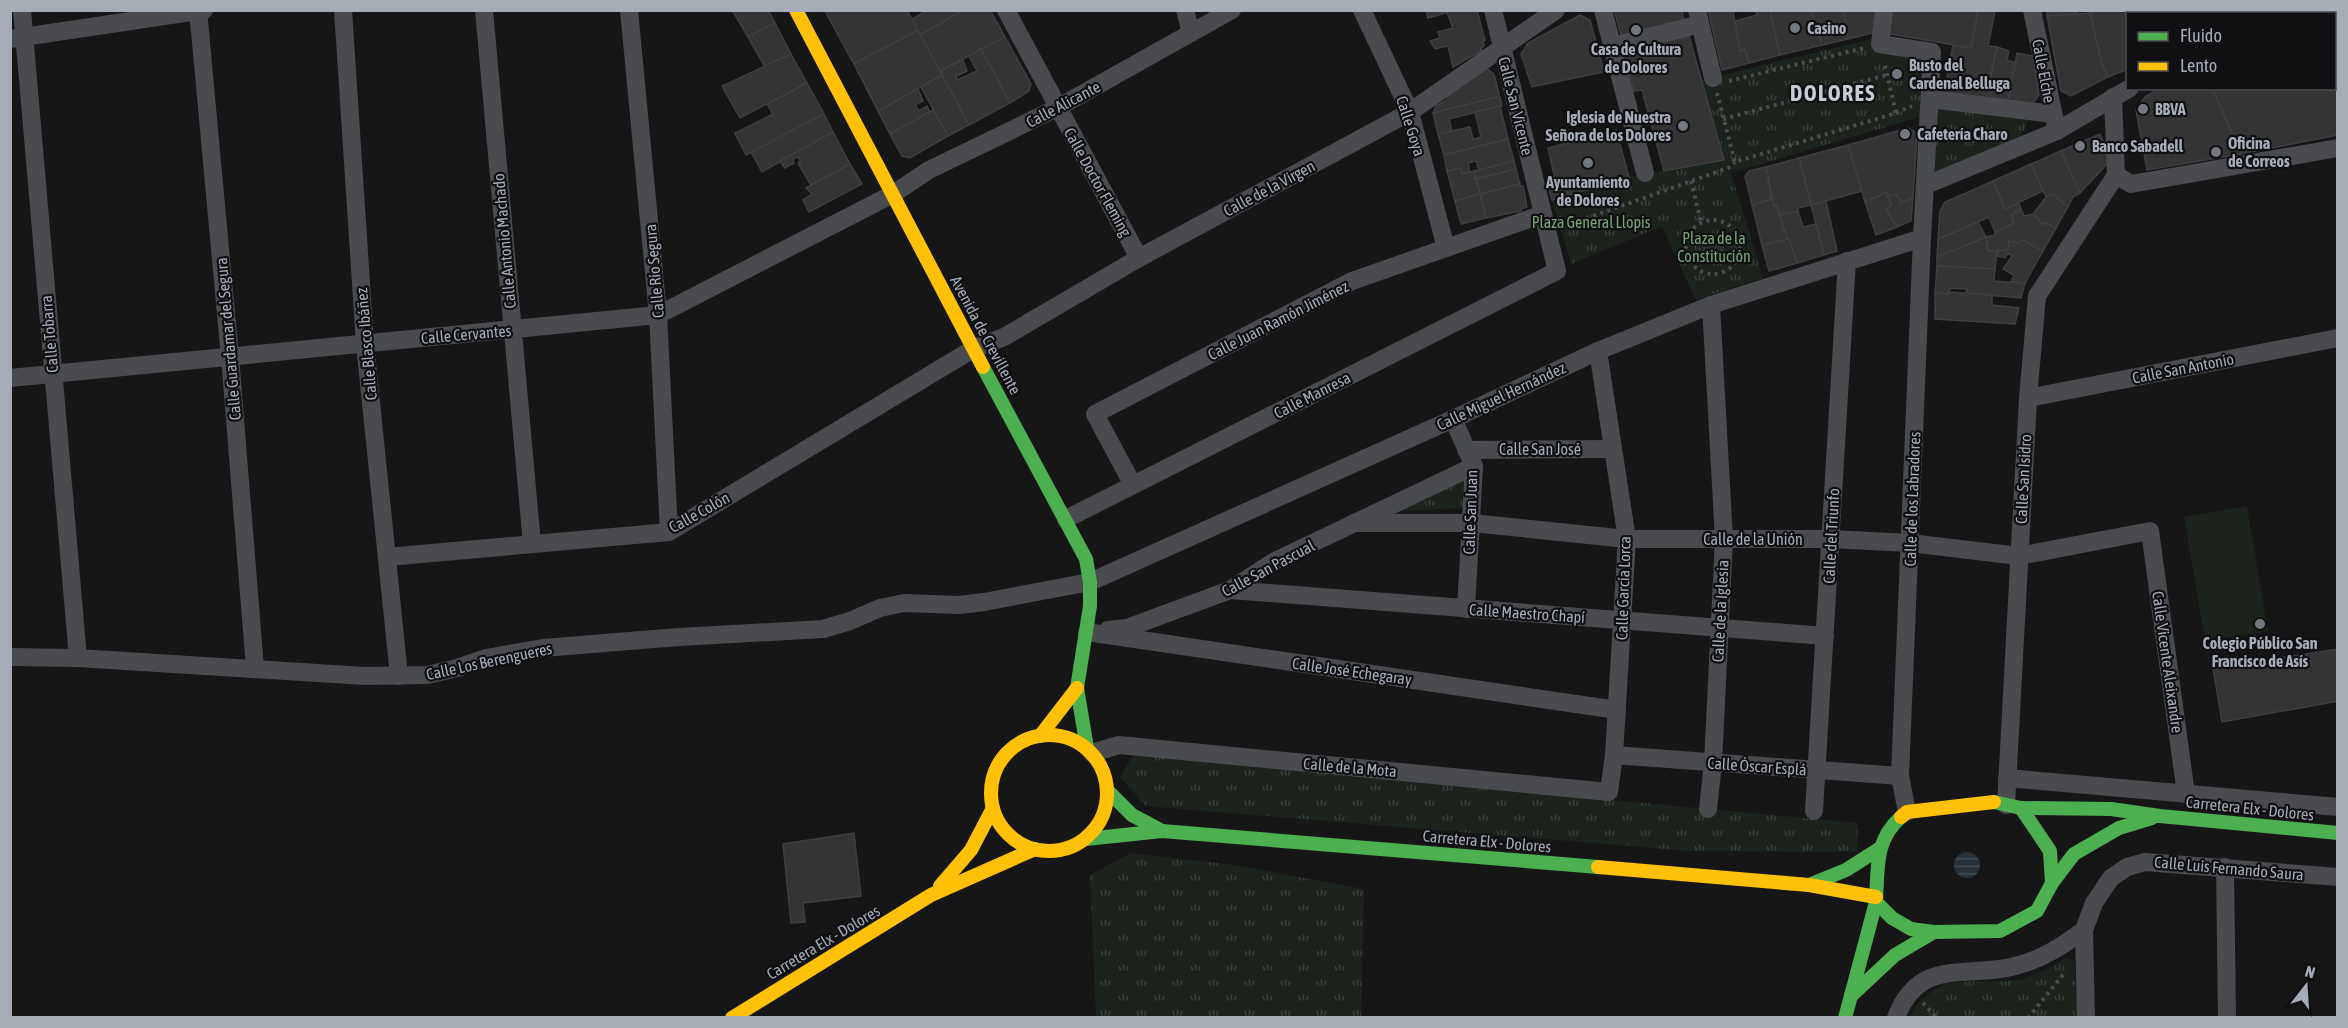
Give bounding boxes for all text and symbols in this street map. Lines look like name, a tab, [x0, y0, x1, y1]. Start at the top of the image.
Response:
legend	[2126, 12, 2336, 90]
place label: Casino	[1807, 19, 1847, 37]
marker: Casino	[1788, 21, 1802, 35]
marker: Casa de Cultura de Dolores	[1629, 23, 1643, 37]
text: Fluido	[2180, 25, 2222, 46]
street label: Calle Elche	[2029, 38, 2059, 104]
place label: Casa de Cultura de Dolores	[1591, 40, 1681, 76]
street label: Calle San Vicente	[1495, 55, 1537, 157]
text: Lento	[2180, 55, 2217, 76]
place label: Busto del Cardenal Belluga	[1909, 56, 2010, 92]
marker: Busto del Cardenal Belluga	[1890, 67, 1904, 81]
street label: Calle Alicante	[1023, 77, 1103, 131]
district label: DOLORES	[1790, 80, 1876, 106]
street label: Calle Goya	[1392, 94, 1429, 159]
place label: BBVA	[2155, 100, 2186, 118]
marker: BBVA	[2136, 102, 2150, 116]
place label: Iglesia de Nuestra Señora de los Dolores	[1546, 108, 1671, 144]
marker: Iglesia de Nuestra Señora de los Dolores	[1676, 119, 1690, 133]
street label: Calle Doctor Fleming	[1060, 125, 1135, 240]
place label: Cafetería Charo	[1917, 125, 2008, 143]
marker: Cafetería Charo	[1898, 127, 1912, 141]
place label: Oficina de Correos	[2228, 134, 2290, 170]
place label: Banco Sabadell	[2092, 137, 2184, 155]
marker: Banco Sabadell	[2073, 139, 2087, 153]
marker: Oficina de Correos	[2209, 145, 2223, 159]
street label: Calle de la Virgen	[1220, 156, 1318, 220]
marker: Ayuntamiento de Dolores	[1581, 156, 1595, 170]
street label: Calle Antonio Machado	[489, 173, 519, 309]
place label: Ayuntamiento de Dolores	[1545, 173, 1631, 209]
park label: Plaza General Llopis	[1532, 213, 1651, 232]
street label: Calle Río Segura	[641, 223, 668, 319]
park label: Plaza de la Constitución	[1677, 229, 1751, 265]
street label: Calle Guardamar del Segura	[212, 257, 245, 421]
street label: Avenida de Crevillente	[947, 273, 1025, 397]
street label: Calle Juan Ramón Jiménez	[1205, 277, 1352, 363]
street label: Calle Blasco Ibáñez	[352, 287, 380, 401]
street label: Calle Tobarra	[37, 295, 61, 373]
street label: Calle Cervantes	[420, 321, 512, 347]
street label: Calle San Antonio	[2131, 349, 2235, 387]
street label: Calle Miguel Hernández	[1434, 358, 1569, 435]
street label: Calle Manresa	[1271, 368, 1353, 422]
street label: Calle de los Labradores	[1901, 431, 1923, 567]
street label: Calle San Isidro	[2012, 434, 2034, 524]
street label: Calle San José	[1499, 440, 1581, 458]
street label: Calle San Juan	[1460, 469, 1480, 555]
street label: Calle Colón	[666, 488, 732, 536]
street label: Calle del Triunfo	[1820, 488, 1842, 584]
street label: Calle de la Unión	[1703, 530, 1803, 548]
street label: Calle San Pascual	[1219, 536, 1318, 600]
street label: Calle García Lorca	[1612, 536, 1634, 640]
street label: Calle de la Iglesia	[1708, 559, 1733, 663]
street label: Calle Vicente Aleixandre	[2149, 590, 2187, 734]
street label: Calle Maestro Chapí	[1468, 600, 1586, 627]
marker: Colegio Público San Francisco de Asís	[2253, 617, 2267, 631]
place label: Colegio Público San Francisco de Asís	[2203, 634, 2318, 670]
street label: Calle Los Berengueres	[424, 639, 554, 684]
street label: Calle José Echegaray	[1291, 654, 1413, 689]
street label: Calle de la Mota	[1303, 754, 1397, 780]
street label: Calle Óscar Esplá	[1707, 754, 1807, 779]
street label: Carretera Elx - Dolores	[2185, 792, 2315, 824]
street label: Carretera Elx - Dolores	[1422, 826, 1552, 856]
street label: Calle Luis Fernando Saura	[2154, 852, 2304, 884]
street label: Carretera Elx - Dolores	[763, 901, 883, 983]
north arrow	[2276, 956, 2336, 1016]
text: N	[2303, 962, 2318, 982]

